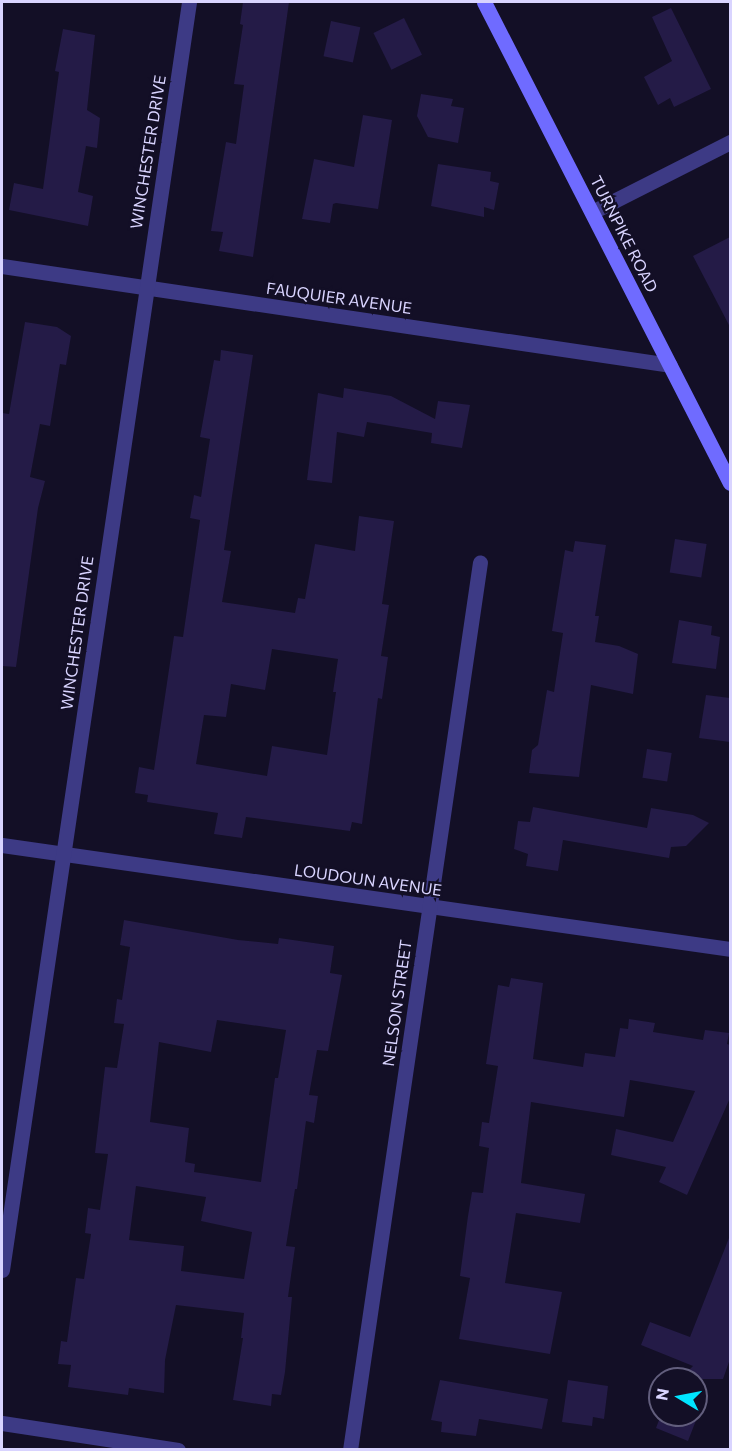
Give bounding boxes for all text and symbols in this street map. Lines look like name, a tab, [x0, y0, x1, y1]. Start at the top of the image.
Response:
street label: WINCHESTER DRIVE	[126, 74, 170, 230]
street label: TURNPIKE ROAD	[586, 172, 662, 296]
street label: FAUQUIER AVENUE	[265, 278, 413, 318]
street label: WINCHESTER DRIVE	[57, 555, 97, 711]
street label: LOUDOUN AVENUE	[293, 860, 443, 900]
street label: NELSON STREET	[379, 938, 415, 1068]
north arrow	[648, 1367, 708, 1427]
text: N	[651, 1387, 672, 1402]

